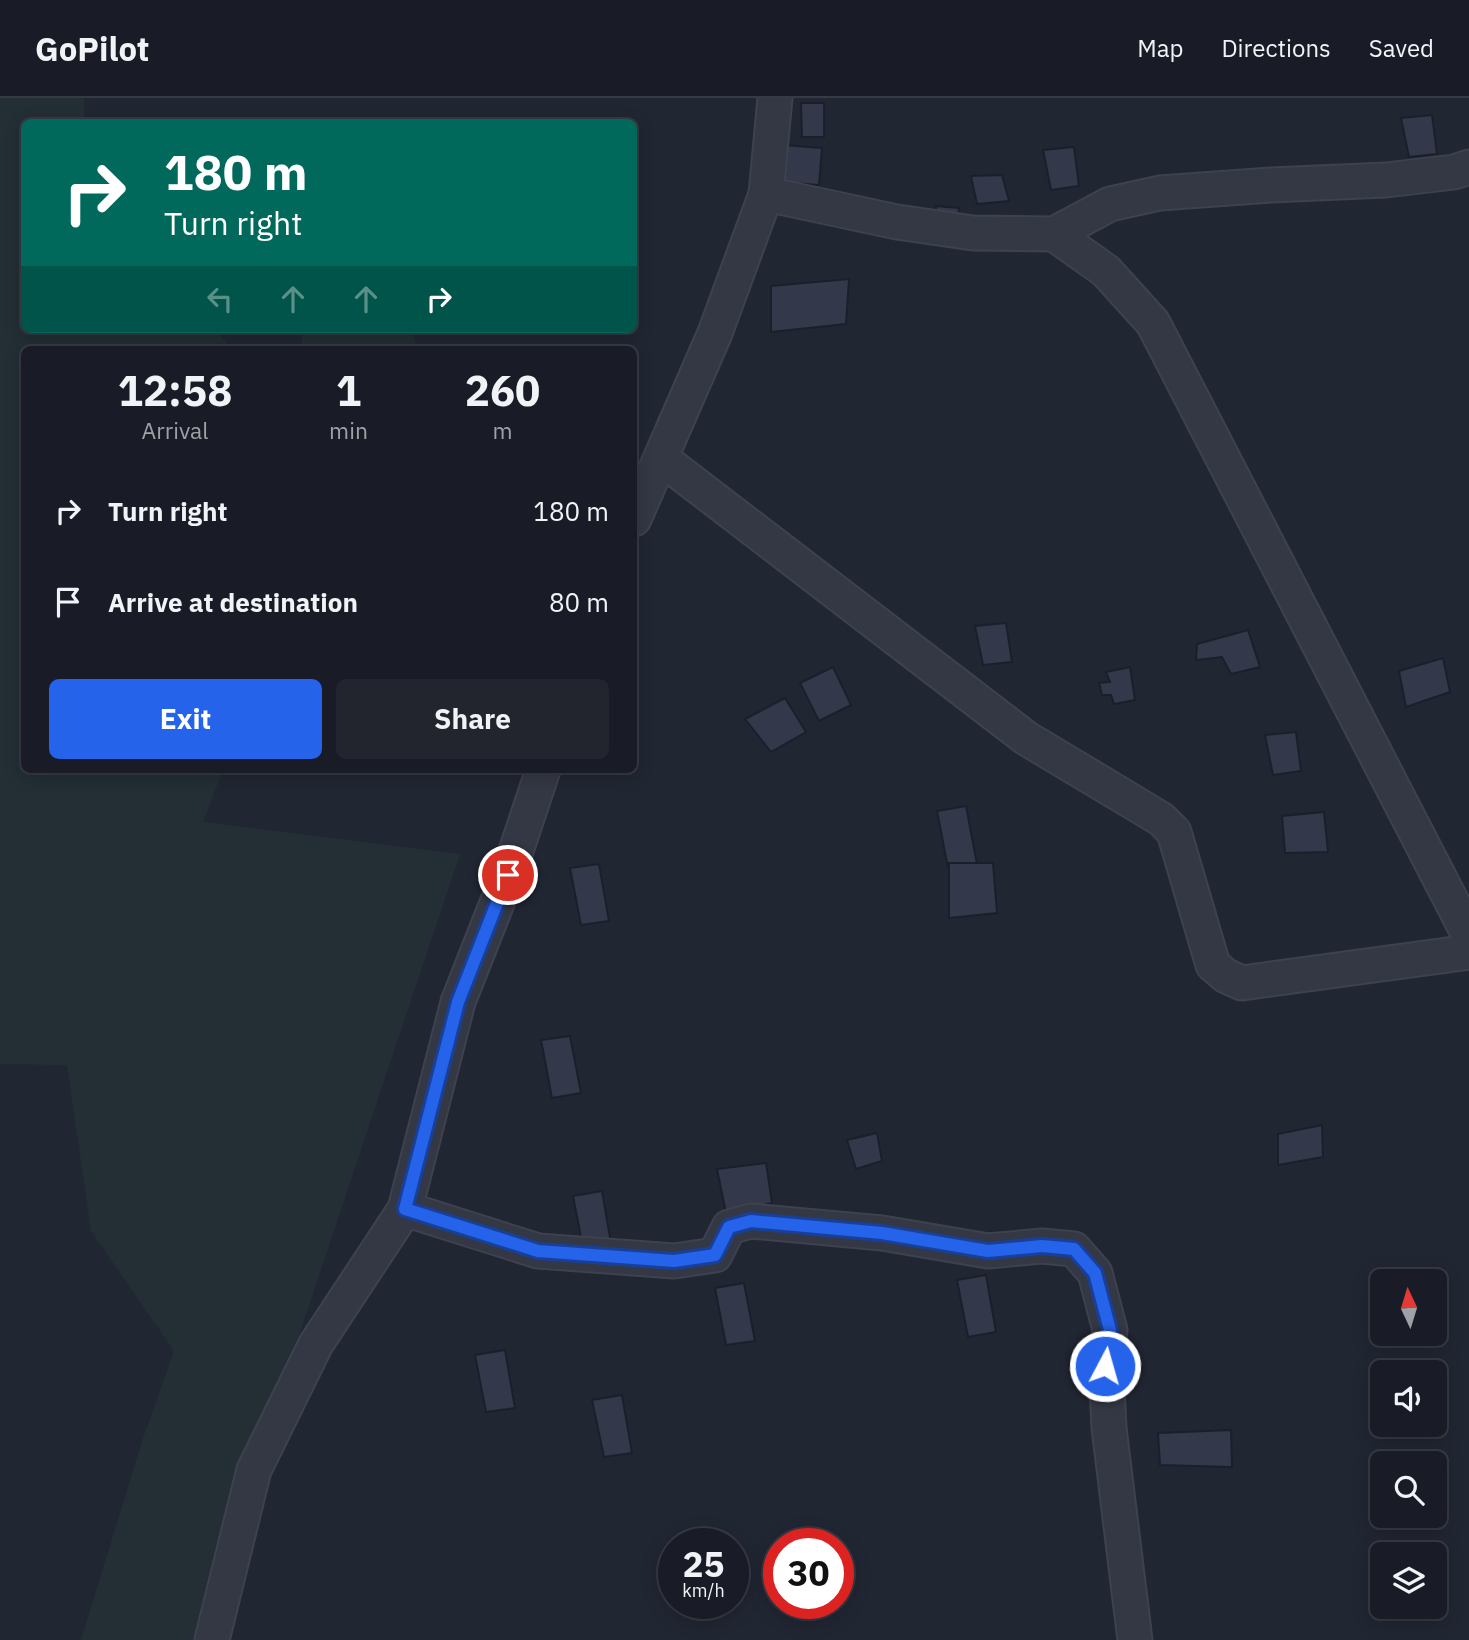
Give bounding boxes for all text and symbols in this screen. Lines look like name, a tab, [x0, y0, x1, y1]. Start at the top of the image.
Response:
text: GoPilot	[35, 27, 149, 70]
text: Map	[1137, 32, 1183, 64]
text: Directions	[1221, 32, 1331, 64]
text: Saved	[1369, 32, 1434, 64]
text: 180 m	[164, 140, 308, 203]
icon: right	[49, 147, 140, 238]
text: Turn right	[164, 202, 302, 244]
icon: left	[201, 280, 239, 318]
icon: ahead	[274, 280, 312, 318]
icon: ahead	[347, 280, 385, 318]
icon: right	[420, 280, 458, 318]
text: 12:58	[118, 363, 232, 418]
text: 1	[336, 363, 361, 418]
text: 260	[465, 363, 540, 418]
text: Arrival	[142, 415, 209, 445]
text: min	[329, 415, 368, 445]
text: m	[492, 415, 513, 445]
icon: right	[49, 492, 87, 530]
text: Turn right	[108, 494, 227, 528]
text: 180 m	[533, 494, 609, 528]
icon: arrive	[49, 583, 87, 621]
text: Arrive at destination	[108, 585, 358, 619]
text: 80 m	[549, 585, 609, 619]
button: Exit	[49, 679, 322, 759]
button: Share	[336, 679, 609, 759]
pin	[478, 845, 538, 905]
icon: arrive	[489, 856, 527, 894]
north arrow	[1370, 1269, 1447, 1346]
map controls	[1370, 1269, 1447, 1619]
position arrow	[1068, 1329, 1142, 1403]
button: sound	[1370, 1360, 1447, 1437]
button: search	[1370, 1451, 1447, 1528]
speed limit sign: 30	[763, 1528, 854, 1619]
text: 25	[682, 1541, 725, 1587]
button: layers	[1370, 1542, 1447, 1619]
text: km/h	[682, 1579, 725, 1602]

